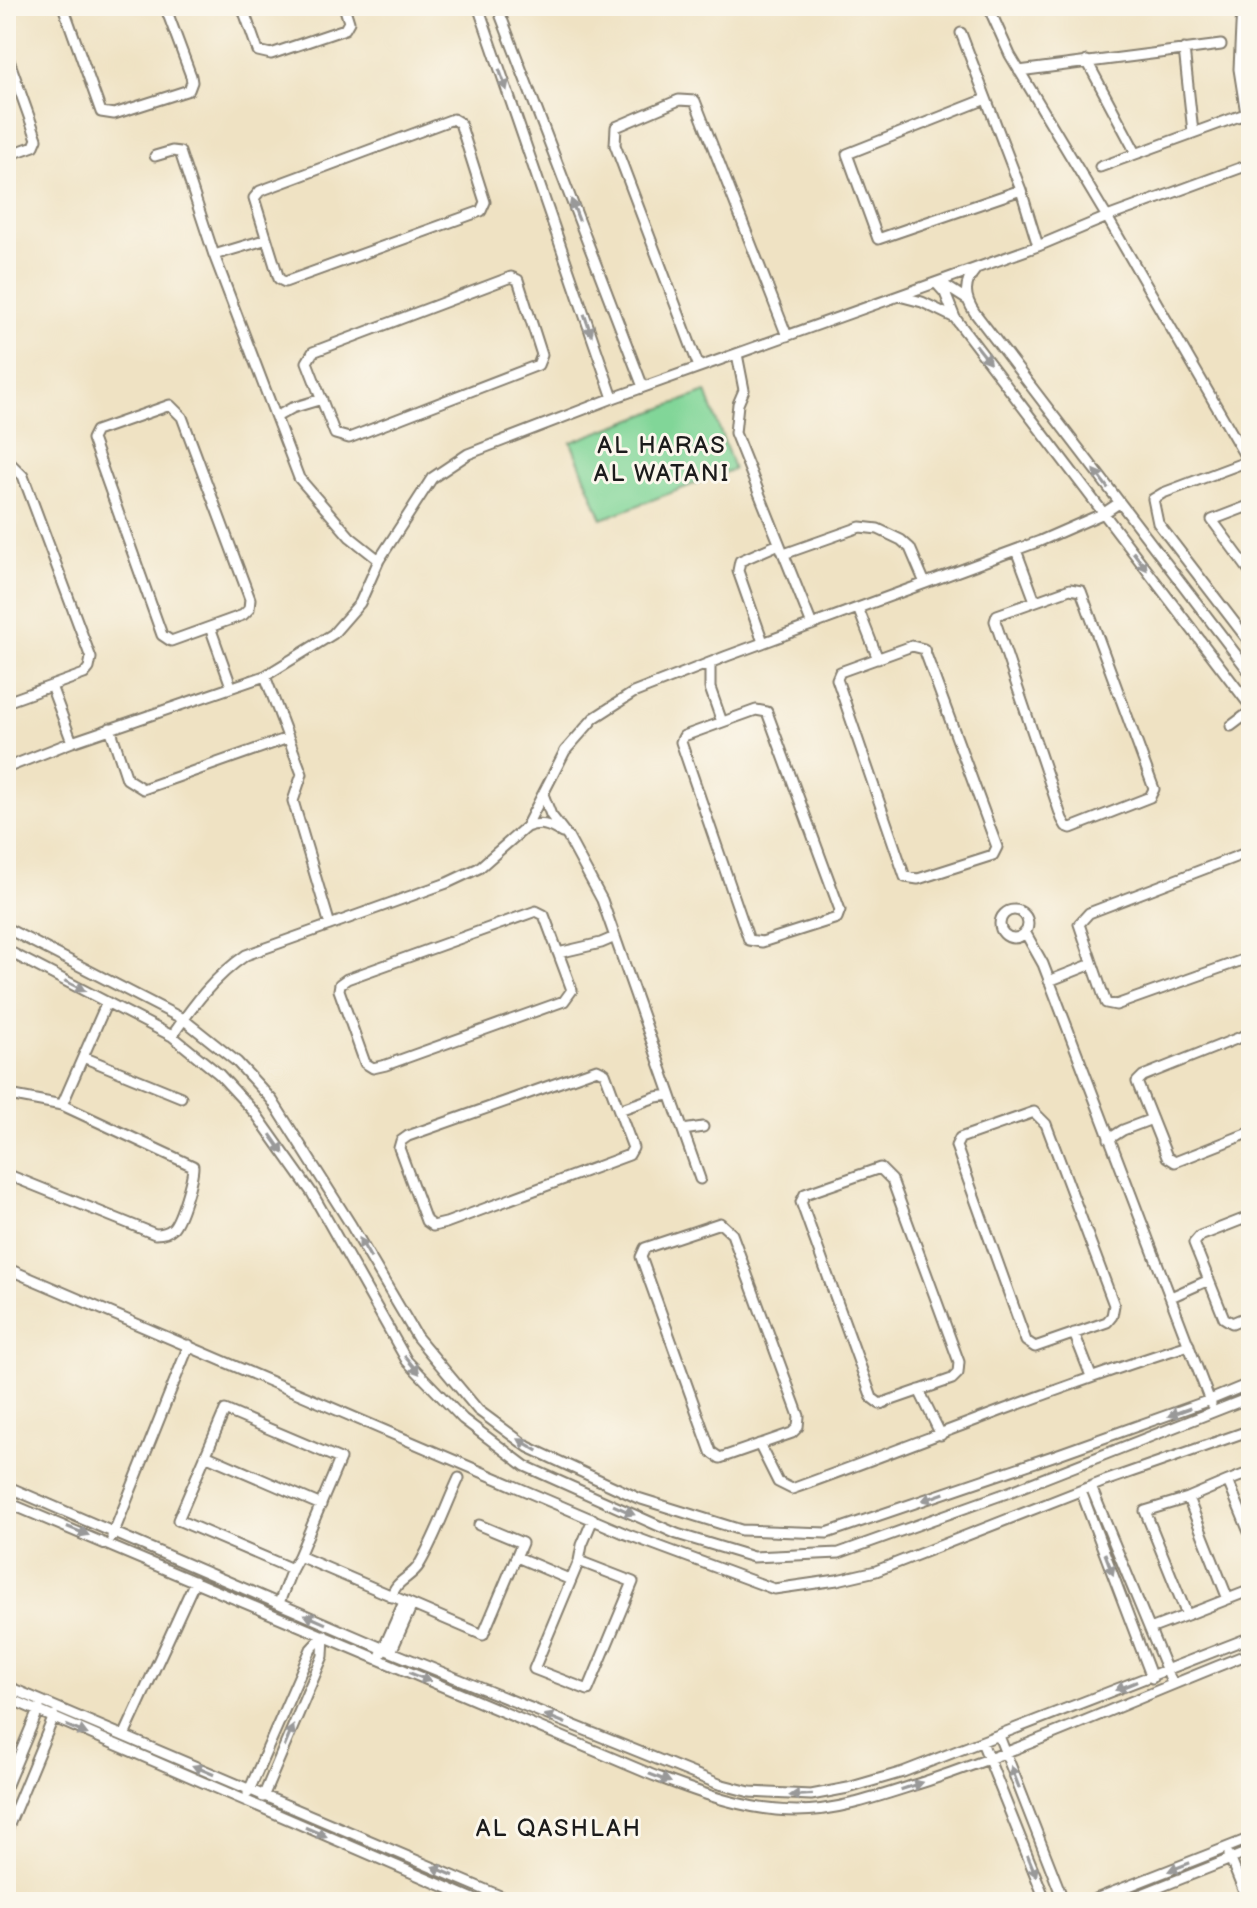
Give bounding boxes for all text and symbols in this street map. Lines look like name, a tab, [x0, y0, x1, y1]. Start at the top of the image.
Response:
one-way arrow	[498, 68, 510, 92]
one-way arrow	[568, 198, 581, 222]
one-way arrow	[583, 314, 595, 338]
one-way arrow	[974, 344, 990, 364]
district label: AL HARAS AL WATANI	[594, 431, 730, 488]
one-way arrow	[1094, 469, 1110, 489]
one-way arrow	[1132, 551, 1148, 571]
one-way arrow	[64, 979, 87, 993]
one-way arrow	[269, 1133, 284, 1154]
one-way arrow	[358, 1237, 372, 1259]
one-way arrow	[403, 1355, 420, 1375]
one-way arrow	[1166, 1406, 1190, 1418]
one-way arrow	[517, 1438, 539, 1452]
one-way arrow	[921, 1491, 945, 1503]
one-way arrow	[612, 1503, 635, 1516]
one-way arrow	[66, 1525, 90, 1538]
one-way arrow	[1103, 1552, 1116, 1576]
one-way arrow	[303, 1612, 327, 1626]
one-way arrow	[408, 1671, 432, 1684]
one-way arrow	[1114, 1680, 1138, 1693]
one-way arrow	[543, 1712, 567, 1725]
one-way arrow	[65, 1723, 89, 1736]
one-way arrow	[282, 1724, 295, 1748]
one-way arrow	[191, 1763, 215, 1776]
one-way arrow	[1008, 1765, 1021, 1789]
one-way arrow	[648, 1772, 672, 1785]
one-way arrow	[900, 1779, 924, 1791]
one-way arrow	[788, 1788, 813, 1801]
district label: AL QASHLAH	[476, 1814, 642, 1843]
one-way arrow	[304, 1826, 328, 1839]
one-way arrow	[1026, 1854, 1039, 1878]
one-way arrow	[1167, 1861, 1191, 1874]
one-way arrow	[431, 1865, 455, 1878]

